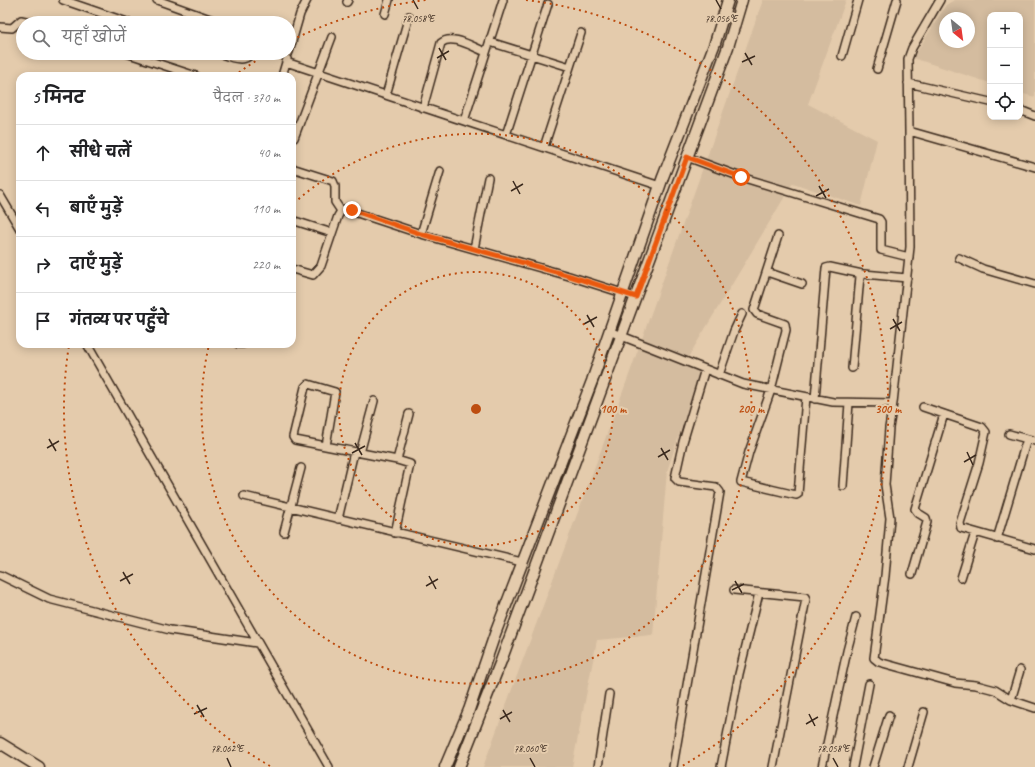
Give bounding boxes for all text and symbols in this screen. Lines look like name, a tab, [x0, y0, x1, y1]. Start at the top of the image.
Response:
text: 78.058°E	[402, 12, 436, 25]
text: 78.056°E	[705, 12, 739, 25]
north arrow	[939, 12, 975, 48]
map controls	[987, 12, 1023, 120]
button: +	[987, 12, 1023, 48]
search box	[16, 16, 296, 60]
icon: search	[30, 27, 52, 49]
text: यहाँ खोजें	[62, 28, 126, 47]
button: −	[987, 48, 1023, 84]
button: locate	[987, 84, 1023, 120]
text: 5 मिनट	[32, 87, 85, 108]
text: पैदल · 370 m	[213, 90, 280, 106]
icon: ahead	[32, 142, 54, 164]
text: सीधे चलें	[70, 143, 131, 162]
text: 40 m	[258, 145, 280, 161]
route start	[732, 168, 750, 186]
icon: left	[32, 198, 54, 220]
text: बाएँ मुड़ें	[70, 199, 122, 218]
text: 110 m	[252, 201, 280, 217]
route end	[343, 201, 361, 219]
icon: right	[32, 254, 54, 276]
text: दाएँ मुड़ें	[70, 255, 122, 274]
text: 220 m	[252, 257, 280, 273]
icon: arrive	[32, 310, 54, 332]
text: गंतव्य पर पहुँचे	[70, 311, 168, 330]
text: 100 m	[600, 401, 627, 417]
text: 200 m	[738, 401, 765, 417]
text: 300 m	[875, 401, 902, 417]
centre of rings	[469, 402, 483, 416]
text: 78.062°E	[211, 742, 245, 755]
text: 78.060°E	[514, 742, 548, 755]
text: 78.058°E	[817, 742, 851, 755]

